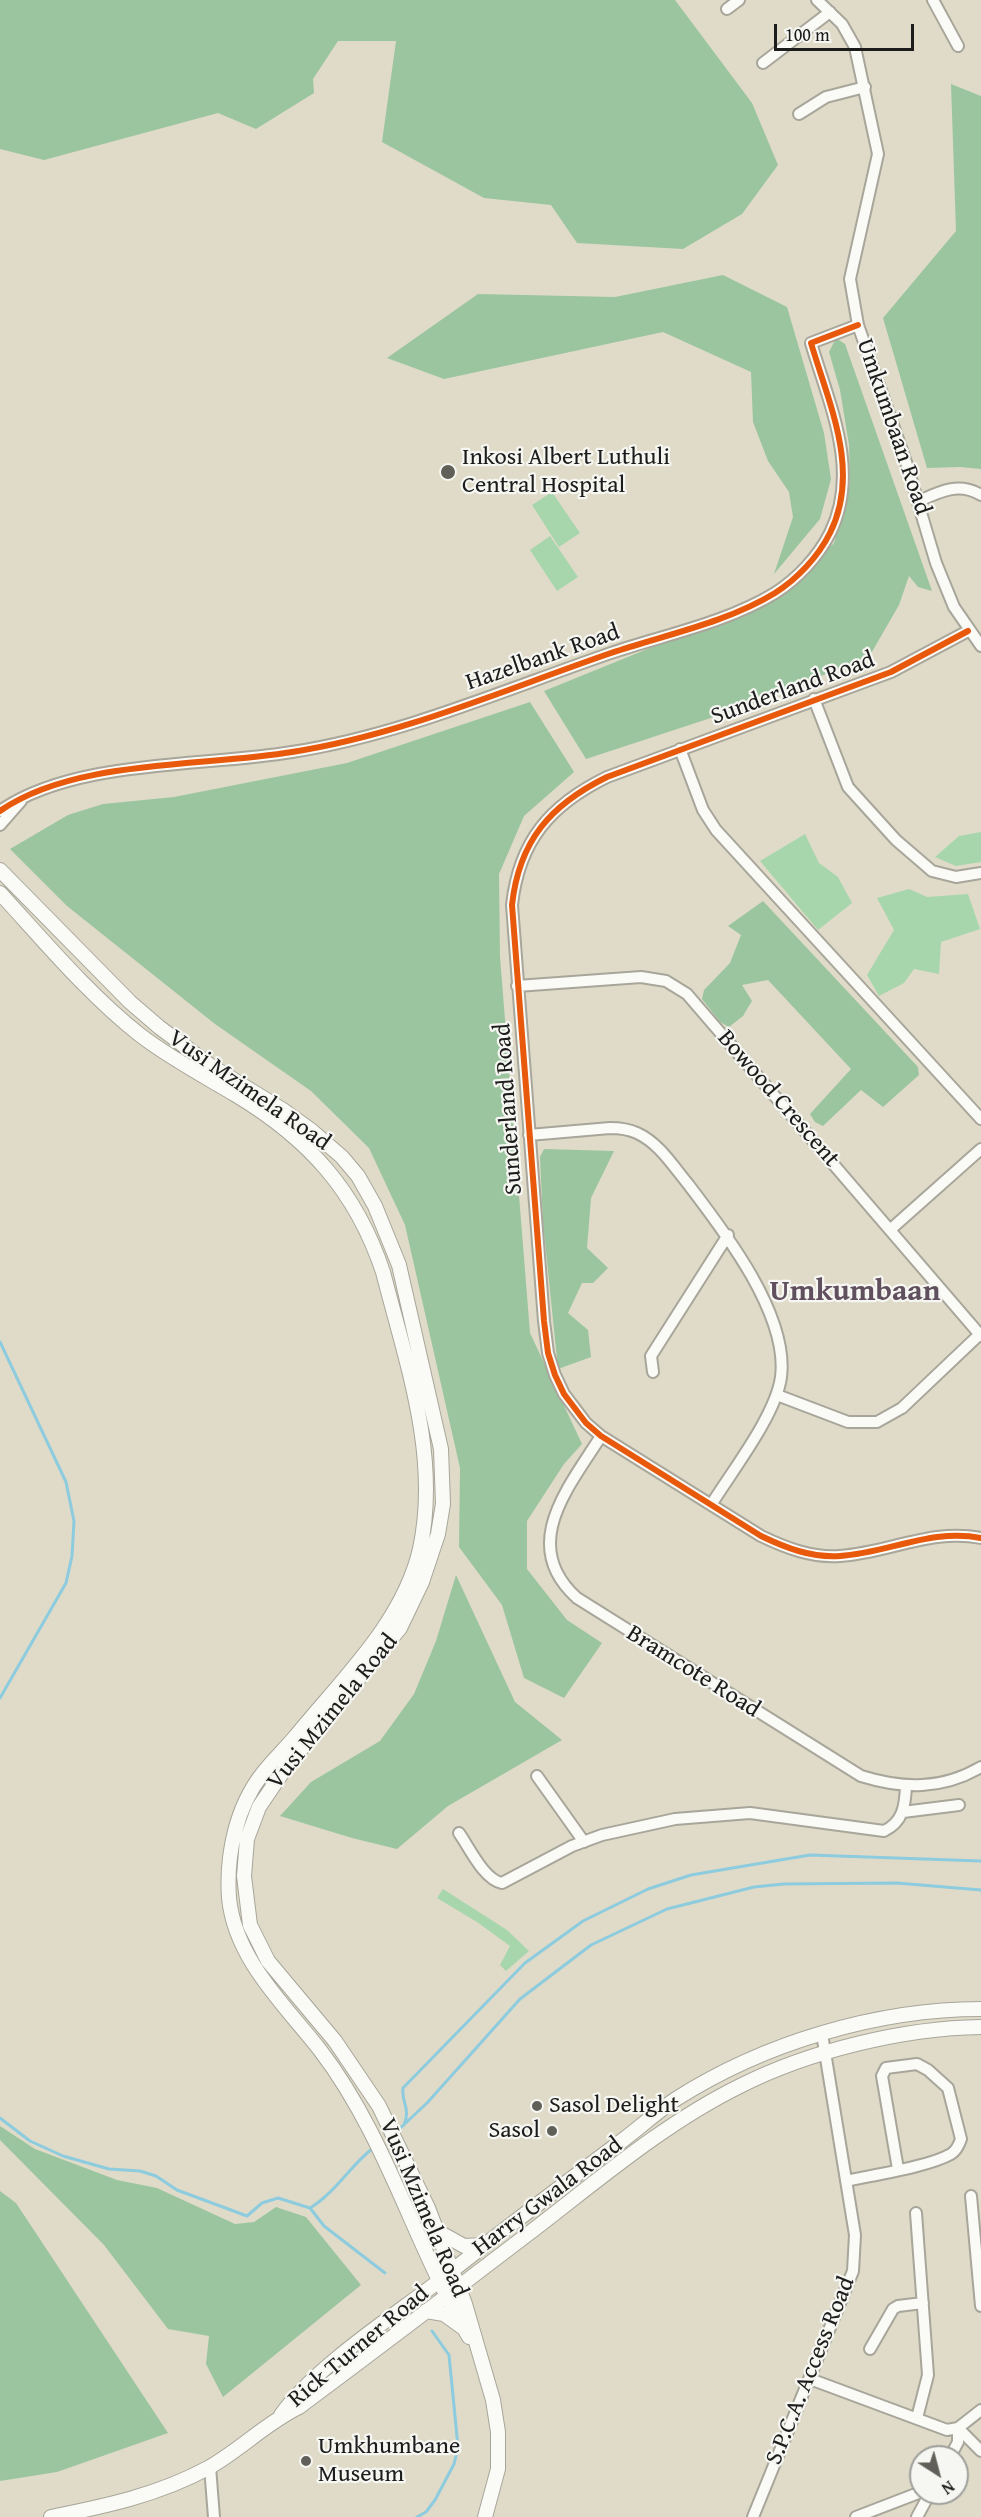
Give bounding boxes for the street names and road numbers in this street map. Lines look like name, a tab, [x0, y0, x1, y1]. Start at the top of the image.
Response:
street label: Umkumbaan Road	[849, 335, 937, 519]
street label: Hazelbank Road	[462, 618, 624, 698]
street label: Sunderland Road	[707, 646, 879, 732]
street label: Sunderland Road	[489, 1022, 529, 1196]
street label: Vusi Mzimela Road	[162, 1024, 336, 1158]
street label: Bowood Crescent	[711, 1025, 845, 1173]
street label: Bramcote Road	[621, 1619, 765, 1725]
street label: Vusi Mzimela Road	[262, 1628, 404, 1796]
street label: Vusi Mzimela Road	[372, 2114, 474, 2302]
street label: Harry Gwala Road	[467, 2131, 629, 2263]
street label: S.P.C.A. Access Road	[760, 2273, 862, 2469]
street label: Rick Turner Road	[283, 2280, 435, 2414]

